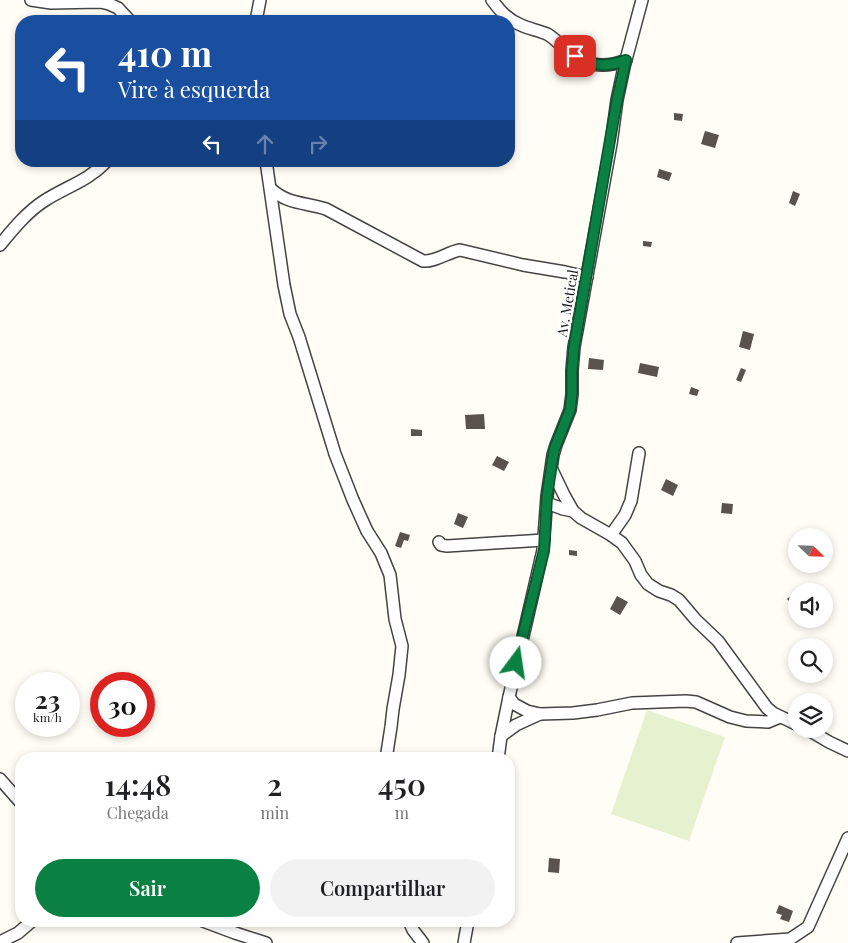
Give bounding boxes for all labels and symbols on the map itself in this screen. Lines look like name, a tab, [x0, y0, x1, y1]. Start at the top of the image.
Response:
pin	[554, 35, 596, 77]
street label: Av. Metical	[552, 268, 582, 339]
north arrow	[788, 528, 832, 572]
position arrow	[489, 636, 541, 688]
speed limit sign: 30	[90, 672, 155, 737]

